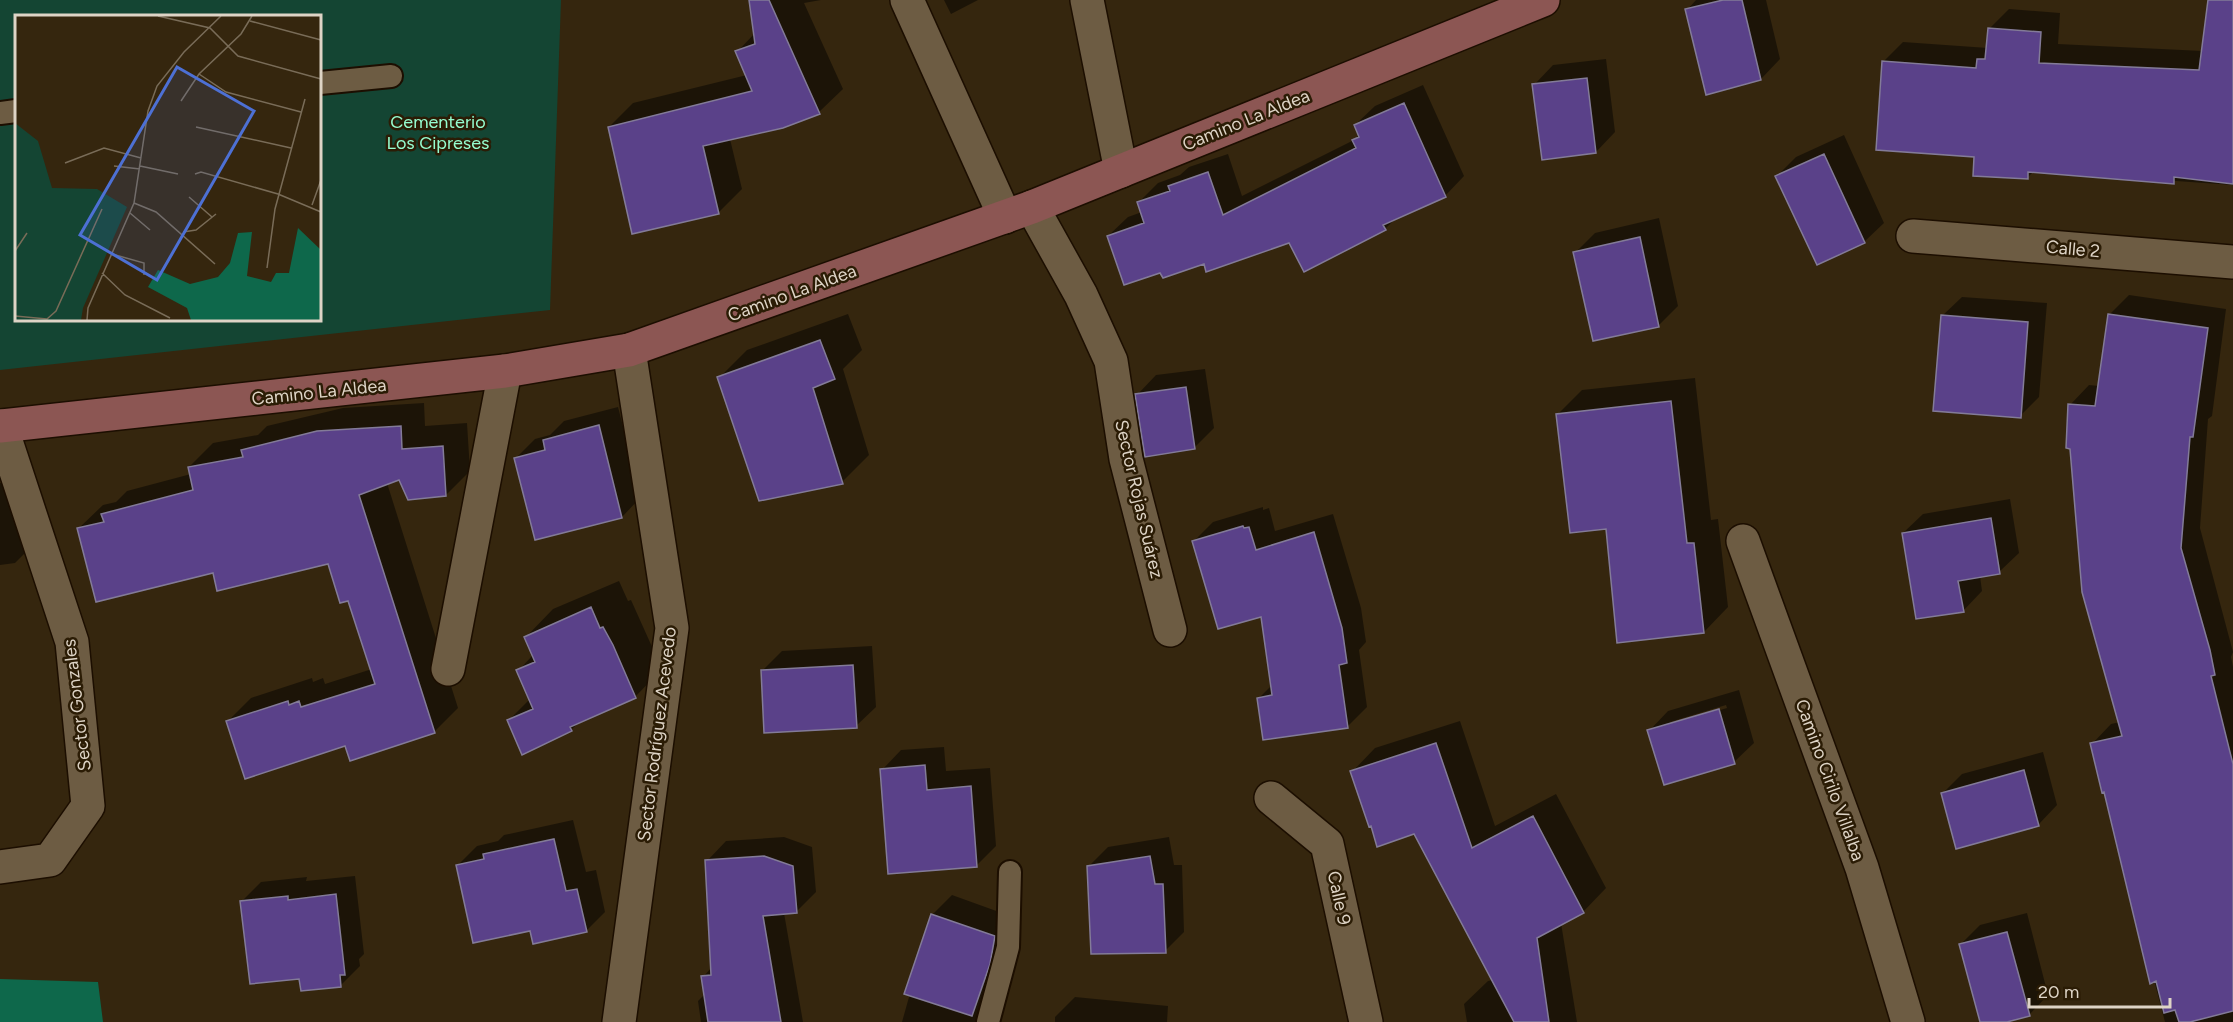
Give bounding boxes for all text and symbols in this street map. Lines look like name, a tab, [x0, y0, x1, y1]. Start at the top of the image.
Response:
inset map	[15, 15, 321, 321]
street label: Camino La Aldea	[1179, 84, 1313, 156]
park label: Cementerio Los Cipreses	[387, 111, 489, 154]
street label: Calle 2	[2045, 236, 2101, 262]
street label: Camino La Aldea	[725, 260, 859, 326]
street label: Camino La Aldea	[251, 374, 387, 410]
street label: Sector Rojas Suárez	[1110, 418, 1168, 581]
street label: Sector Rodríguez Acevedo	[633, 625, 681, 843]
street label: Sector Gonzales	[58, 638, 96, 772]
street label: Camino Cirilo Villalba	[1791, 696, 1869, 864]
street label: Calle 9	[1323, 869, 1355, 927]
scale bar	[2029, 971, 2170, 1009]
text: 20 m	[2038, 981, 2079, 1003]

